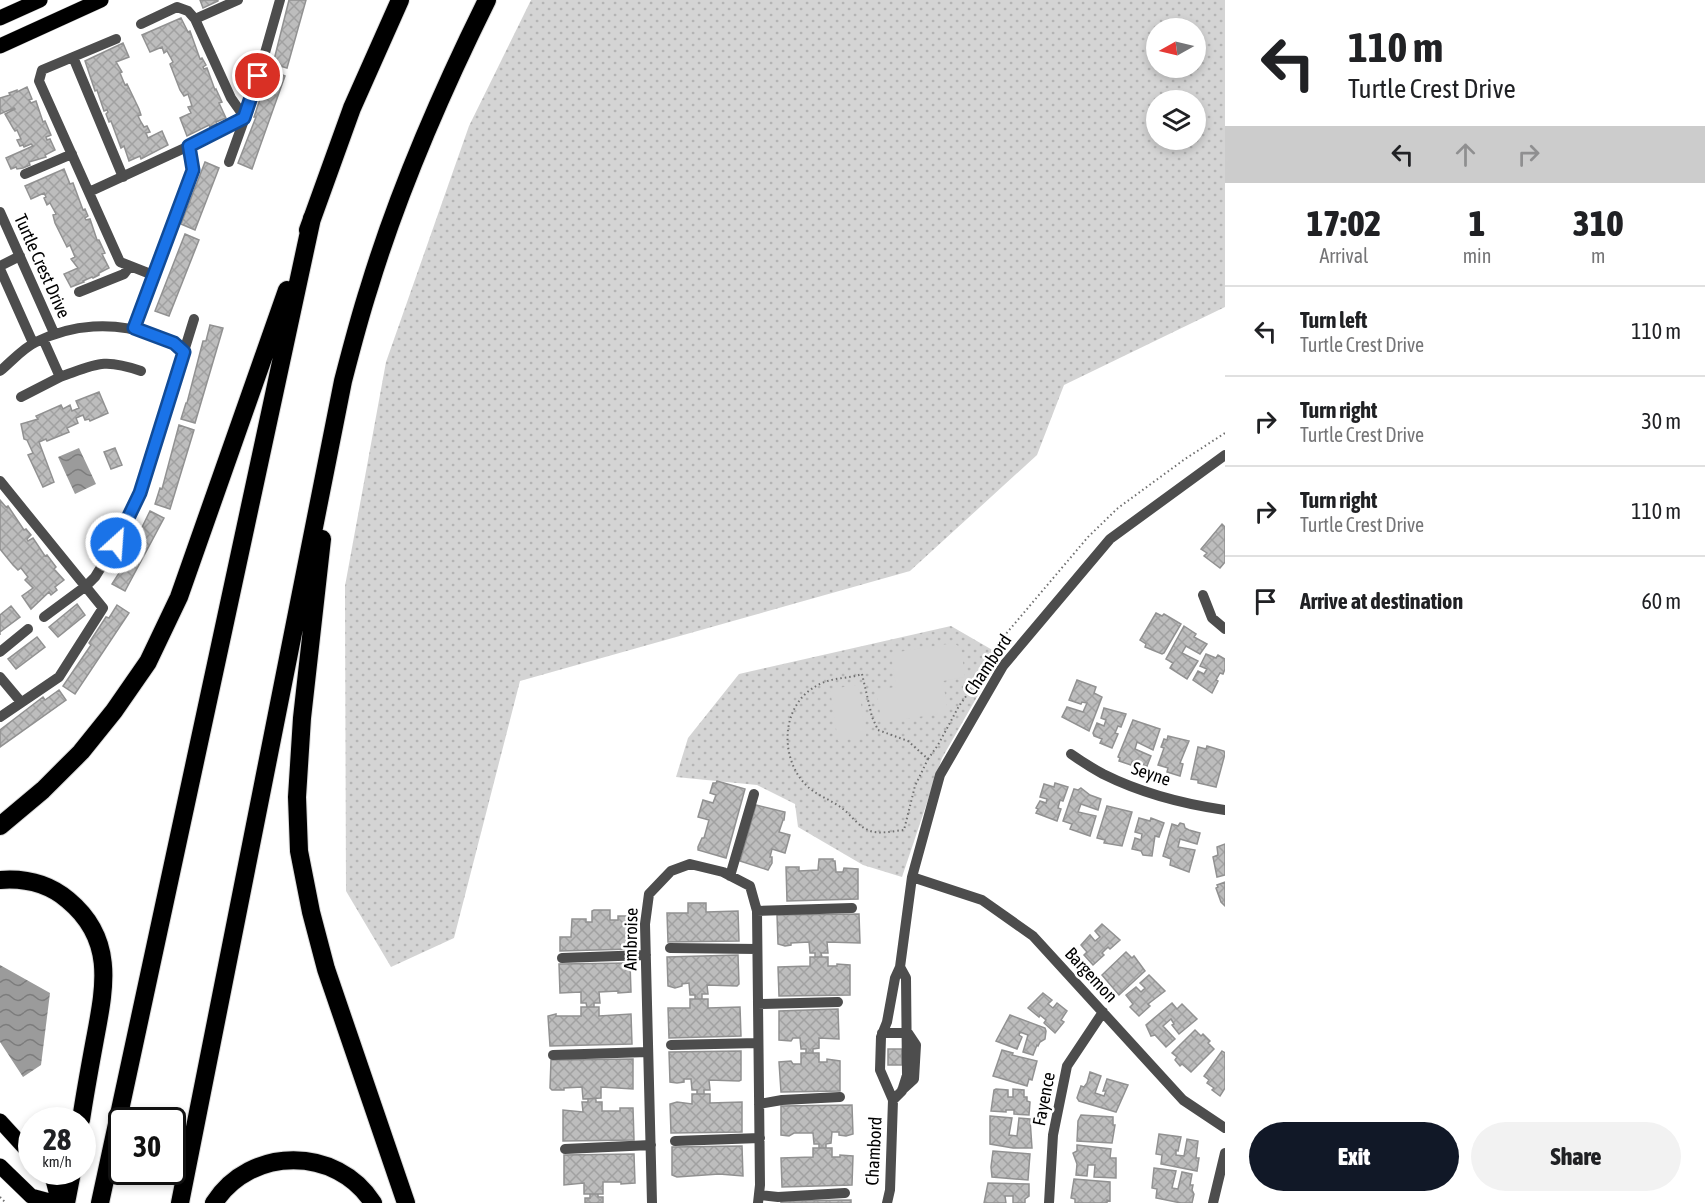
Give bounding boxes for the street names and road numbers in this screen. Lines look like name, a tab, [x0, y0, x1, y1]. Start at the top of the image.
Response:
street label: Turtle Crest Drive	[10, 210, 75, 321]
street label: Chambord	[960, 630, 1016, 699]
street label: Seyne	[1129, 757, 1173, 790]
street label: Ambroise	[619, 907, 642, 971]
street label: Bargemon	[1061, 943, 1122, 1006]
street label: Fayence	[1028, 1070, 1059, 1128]
street label: Chambord	[861, 1116, 886, 1186]

